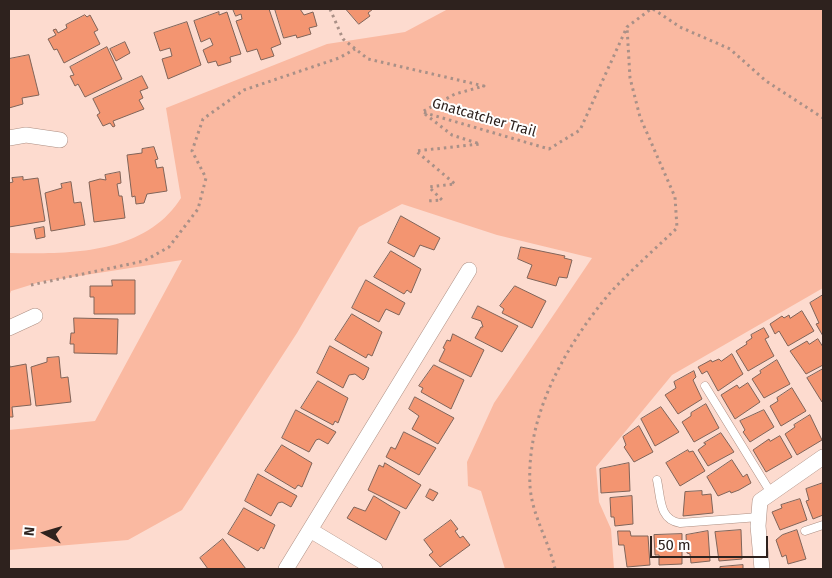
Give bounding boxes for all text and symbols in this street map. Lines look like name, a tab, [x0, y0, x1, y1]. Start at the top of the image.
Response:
street label: Gnatcatcher Trail	[430, 95, 538, 141]
north arrow	[20, 508, 70, 558]
text: N	[21, 526, 39, 537]
scale bar	[652, 526, 770, 558]
text: 50 m	[658, 536, 691, 554]

